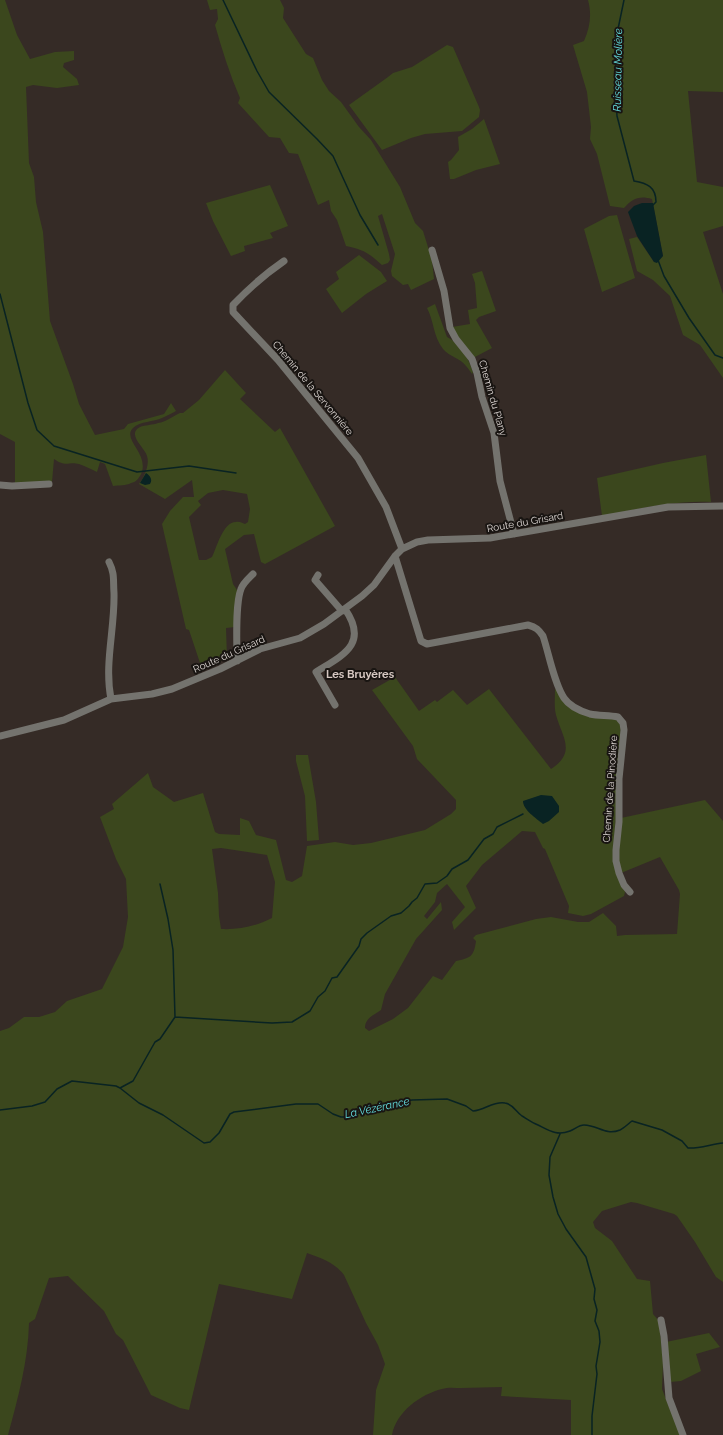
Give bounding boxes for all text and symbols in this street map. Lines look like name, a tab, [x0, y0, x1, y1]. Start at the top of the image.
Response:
water label: Ruisseau Molière	[611, 28, 625, 112]
street label: Chemin de la Servonnière	[270, 339, 356, 437]
street label: Chemin du Plany	[477, 359, 509, 438]
street label: Route du Grisard	[486, 510, 564, 534]
street label: Route du Grisard	[191, 633, 267, 675]
district label: Les Bruyères	[326, 668, 395, 681]
street label: Chemin de la Pinodière	[601, 735, 619, 843]
water label: La Vézérance	[343, 1095, 411, 1121]

